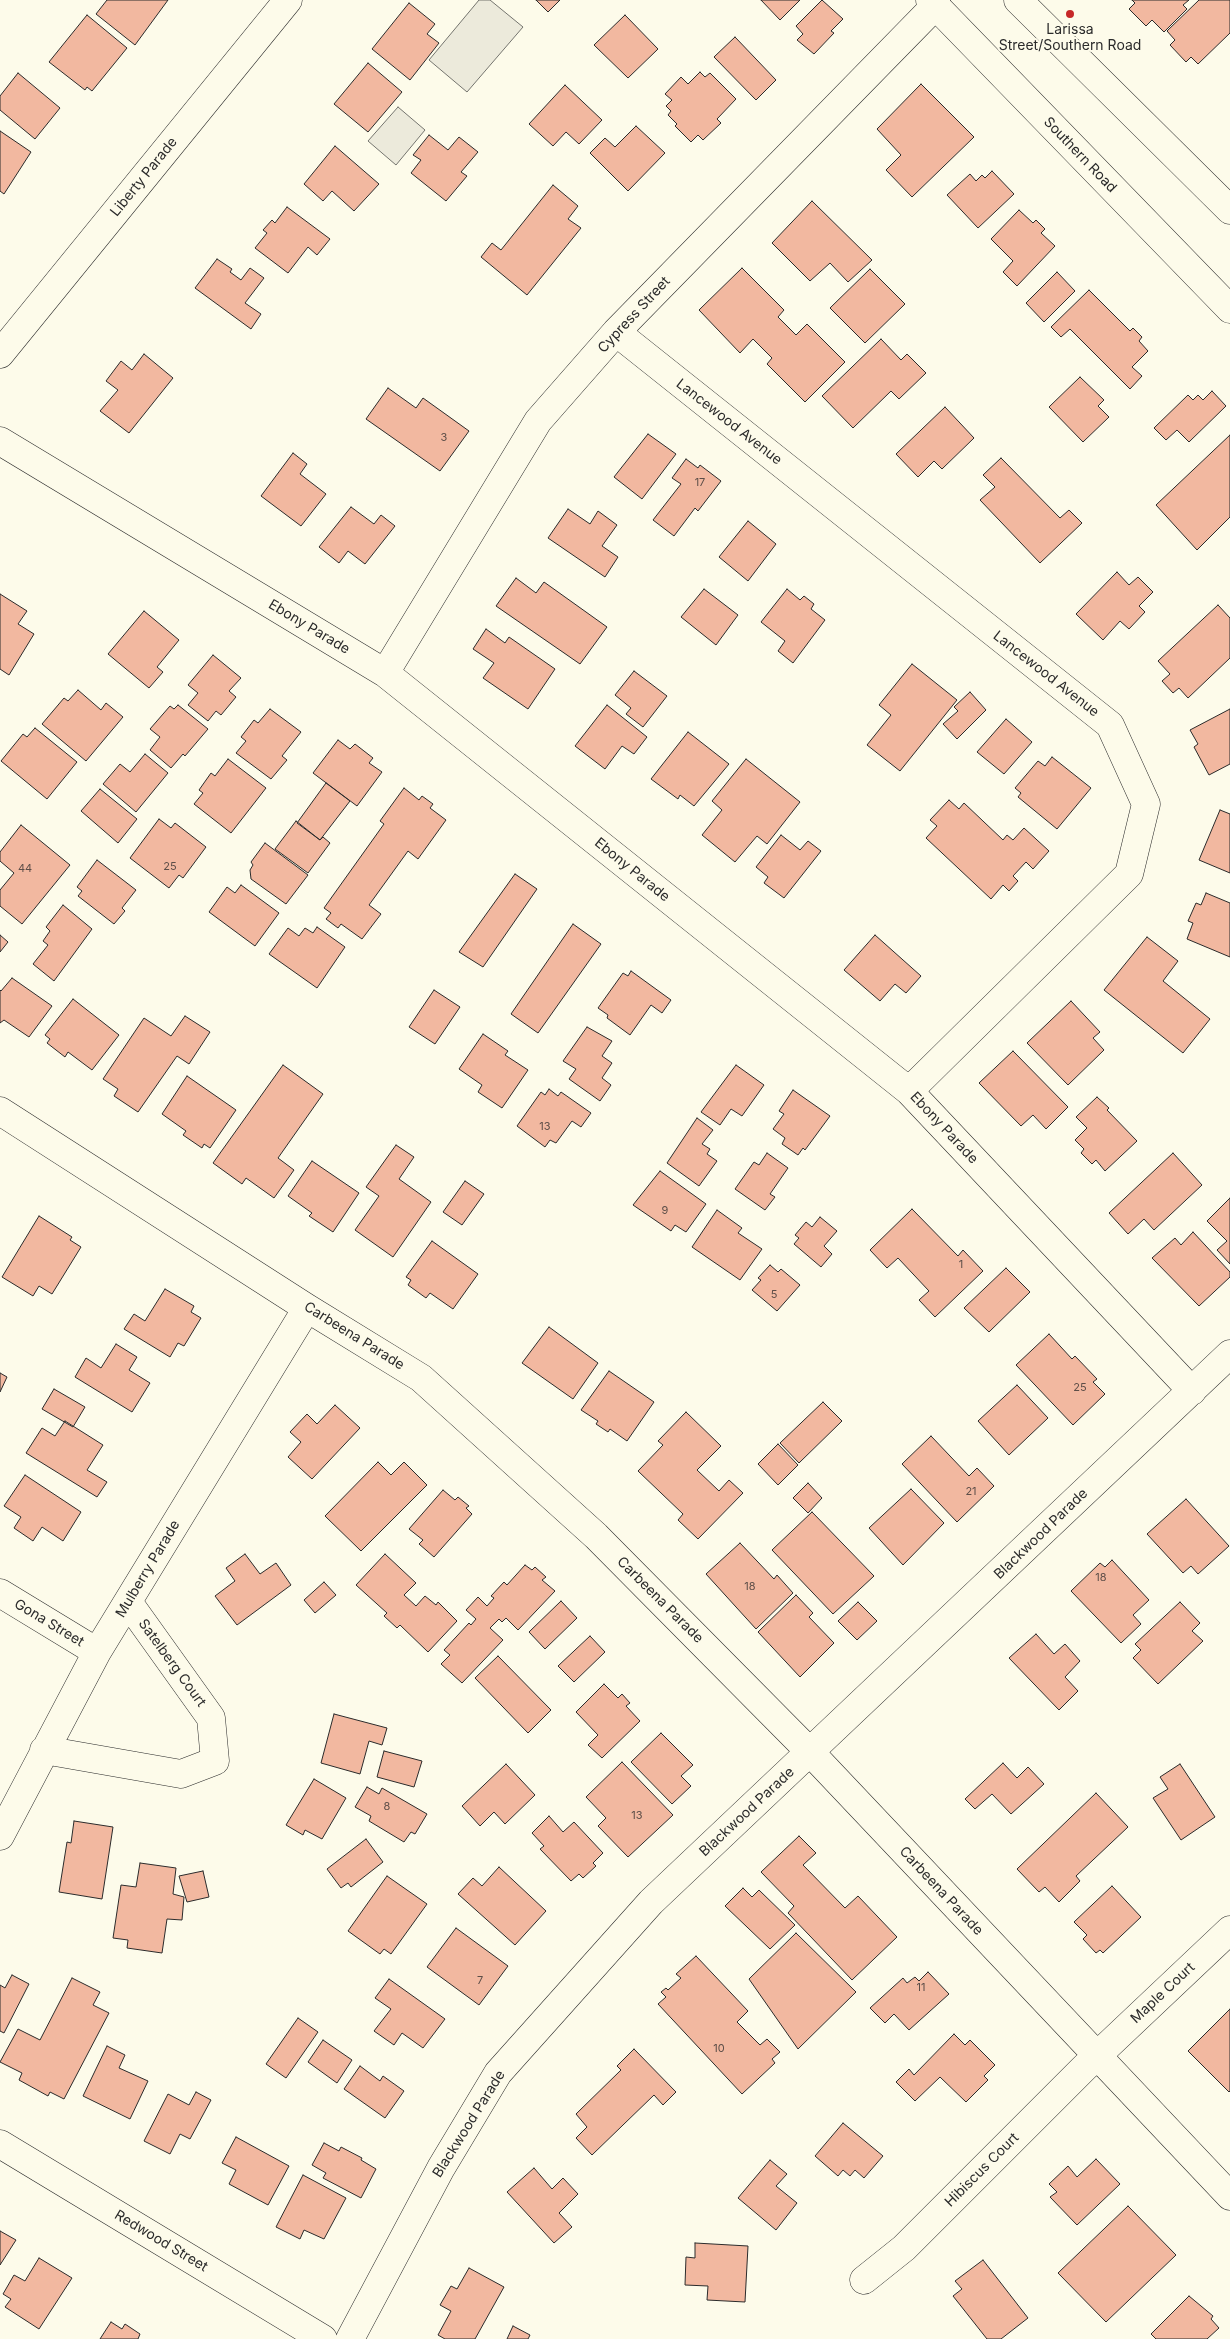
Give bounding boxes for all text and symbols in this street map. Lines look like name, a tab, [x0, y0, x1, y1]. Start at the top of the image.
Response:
marker: Larissa Street/Southern Road	[1064, 8, 1076, 20]
place label: Larissa Street/Southern Road	[999, 22, 1141, 54]
street label: Southern Road	[1040, 114, 1120, 196]
street label: Liberty Parade	[107, 134, 181, 220]
street label: Cypress Street	[594, 273, 674, 357]
street label: Lancewood Avenue	[673, 375, 785, 469]
house number: 3	[441, 431, 447, 445]
house number: 17	[695, 476, 705, 490]
street label: Ebony Parade	[265, 596, 353, 658]
street label: Lancewood Avenue	[990, 627, 1102, 721]
street label: Ebony Parade	[591, 835, 673, 905]
house number: 25	[163, 860, 177, 874]
house number: 44	[18, 862, 32, 876]
street label: Ebony Parade	[907, 1089, 981, 1167]
house number: 13	[539, 1120, 551, 1134]
house number: 9	[662, 1204, 668, 1218]
house number: 1	[959, 1258, 963, 1272]
house number: 5	[771, 1288, 777, 1302]
street label: Carbeena Parade	[301, 1298, 407, 1374]
house number: 25	[1073, 1381, 1087, 1395]
house number: 21	[965, 1485, 977, 1499]
street label: Blackwood Parade	[991, 1485, 1091, 1583]
street label: Mulberry Parade	[112, 1517, 184, 1621]
street label: Carbeena Parade	[613, 1553, 707, 1647]
house number: 18	[1095, 1571, 1107, 1585]
house number: 18	[744, 1580, 756, 1594]
street label: Gona Street	[11, 1596, 87, 1650]
street label: Satelberg Court	[135, 1616, 209, 1710]
street label: Blackwood Parade	[696, 1764, 798, 1860]
house number: 8	[384, 1800, 390, 1814]
house number: 13	[631, 1809, 643, 1823]
street label: Carbeena Parade	[896, 1843, 986, 1939]
street label: Maple Court	[1127, 1959, 1199, 2027]
house number: 7	[477, 1974, 483, 1988]
house number: 11	[917, 1981, 925, 1995]
house number: 10	[713, 2042, 725, 2056]
street label: Blackwood Parade	[429, 2067, 509, 2181]
street label: Hibiscus Court	[942, 2130, 1022, 2210]
street label: Redwood Street	[111, 2207, 211, 2275]

